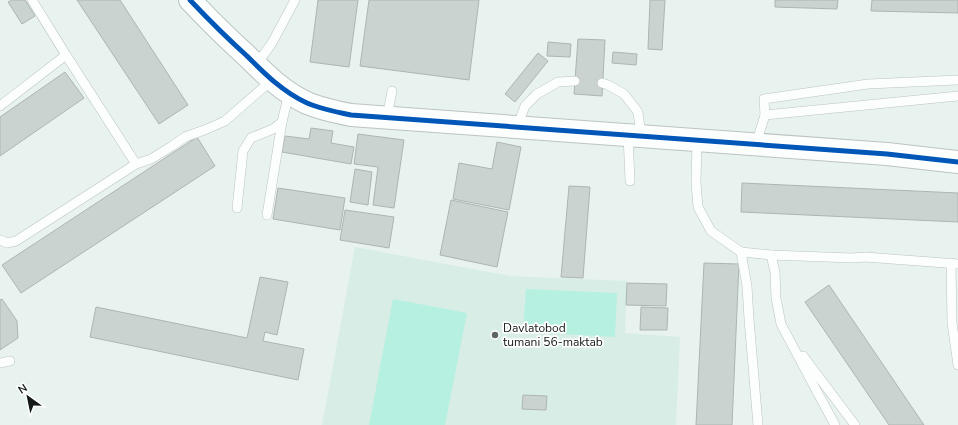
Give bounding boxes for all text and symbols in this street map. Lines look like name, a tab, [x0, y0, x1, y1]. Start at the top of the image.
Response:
place label: Davlatobod tumani 56-maktab	[503, 320, 603, 350]
marker: Davlatobod tumani 56-maktab	[490, 330, 500, 340]
north arrow	[8, 377, 48, 417]
text: N	[15, 381, 30, 398]

